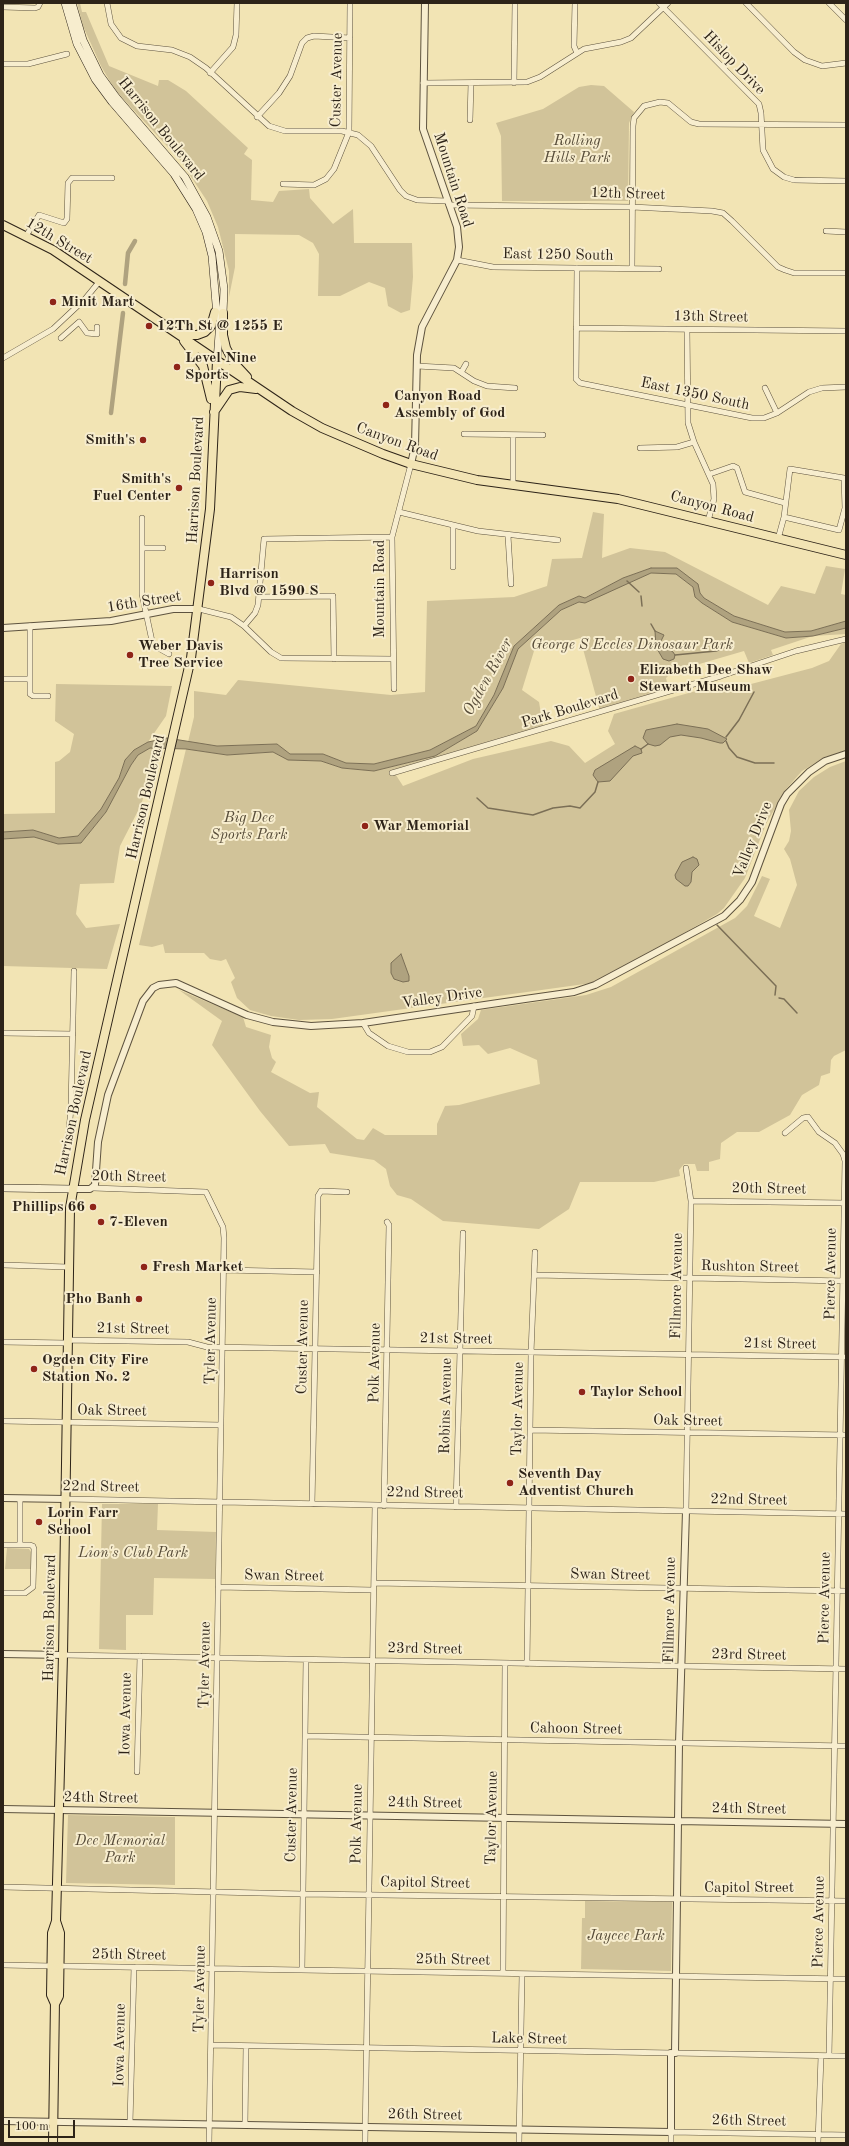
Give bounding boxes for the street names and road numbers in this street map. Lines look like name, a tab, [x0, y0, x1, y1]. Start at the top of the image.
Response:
street label: Hislop Drive	[699, 27, 769, 99]
street label: Custer Avenue	[327, 32, 347, 128]
street label: Harrison Boulevard	[114, 74, 208, 184]
street label: Mountain Road	[429, 130, 477, 230]
street label: 12th Street	[590, 184, 666, 204]
street label: 12th Street	[22, 214, 96, 268]
street label: East 1250 South	[502, 245, 614, 265]
street label: 13th Street	[673, 307, 749, 327]
street label: East 1350 South	[639, 374, 751, 414]
street label: Harrison Boulevard	[184, 416, 208, 544]
street label: Canyon Road	[354, 419, 440, 465]
street label: Canyon Road	[668, 487, 756, 527]
street label: Mountain Road	[371, 540, 389, 638]
street label: 16th Street	[106, 587, 182, 617]
street label: Park Boulevard	[519, 686, 621, 732]
street label: Harrison Boulevard	[123, 733, 169, 861]
street label: Valley Drive	[729, 799, 777, 881]
street label: Valley Drive	[401, 983, 483, 1013]
street label: Harrison Boulevard	[52, 1049, 96, 1177]
street label: 20th Street	[91, 1167, 167, 1187]
street label: 20th Street	[731, 1179, 807, 1199]
street label: Pierce Avenue	[821, 1228, 841, 1320]
street label: Fillmore Avenue	[667, 1233, 687, 1339]
street label: Rushton Street	[701, 1257, 799, 1277]
street label: Tyler Avenue	[201, 1297, 221, 1385]
street label: Custer Avenue	[293, 1299, 313, 1395]
street label: 21st Street	[96, 1319, 170, 1339]
street label: Polk Avenue	[365, 1323, 385, 1403]
street label: 21st Street	[419, 1329, 493, 1349]
street label: 21st Street	[743, 1334, 817, 1354]
street label: Robins Avenue	[436, 1358, 456, 1454]
street label: Taylor Avenue	[508, 1362, 528, 1456]
street label: Oak Street	[77, 1401, 147, 1421]
street label: Oak Street	[653, 1411, 723, 1431]
street label: 22nd Street	[62, 1477, 140, 1497]
street label: 22nd Street	[386, 1483, 464, 1503]
street label: 22nd Street	[710, 1490, 788, 1510]
street label: Pierce Avenue	[815, 1552, 835, 1644]
street label: Harrison Boulevard	[40, 1554, 60, 1682]
street label: Fillmore Avenue	[660, 1557, 680, 1663]
street label: Swan Street	[570, 1565, 650, 1585]
street label: Swan Street	[244, 1566, 324, 1586]
street label: Tyler Avenue	[195, 1621, 215, 1709]
street label: 23rd Street	[387, 1639, 463, 1659]
street label: 23rd Street	[711, 1645, 787, 1665]
street label: Iowa Avenue	[116, 1672, 136, 1756]
street label: Cahoon Street	[530, 1719, 622, 1739]
street label: Custer Avenue	[282, 1767, 302, 1863]
street label: Taylor Avenue	[482, 1771, 502, 1865]
street label: Polk Avenue	[347, 1784, 367, 1864]
street label: 24th Street	[63, 1788, 139, 1808]
street label: 24th Street	[387, 1793, 463, 1813]
street label: 24th Street	[711, 1799, 787, 1819]
street label: Capitol Street	[380, 1873, 470, 1893]
street label: Pierce Avenue	[809, 1876, 829, 1968]
street label: Capitol Street	[704, 1879, 794, 1897]
street label: 25th Street	[91, 1945, 167, 1965]
street label: Tyler Avenue	[190, 1945, 210, 2033]
street label: 25th Street	[415, 1950, 491, 1970]
street label: Iowa Avenue	[110, 2003, 130, 2087]
street label: Lake Street	[491, 2029, 567, 2049]
street label: 26th Street	[387, 2105, 463, 2125]
street label: 26th Street	[711, 2111, 787, 2131]

